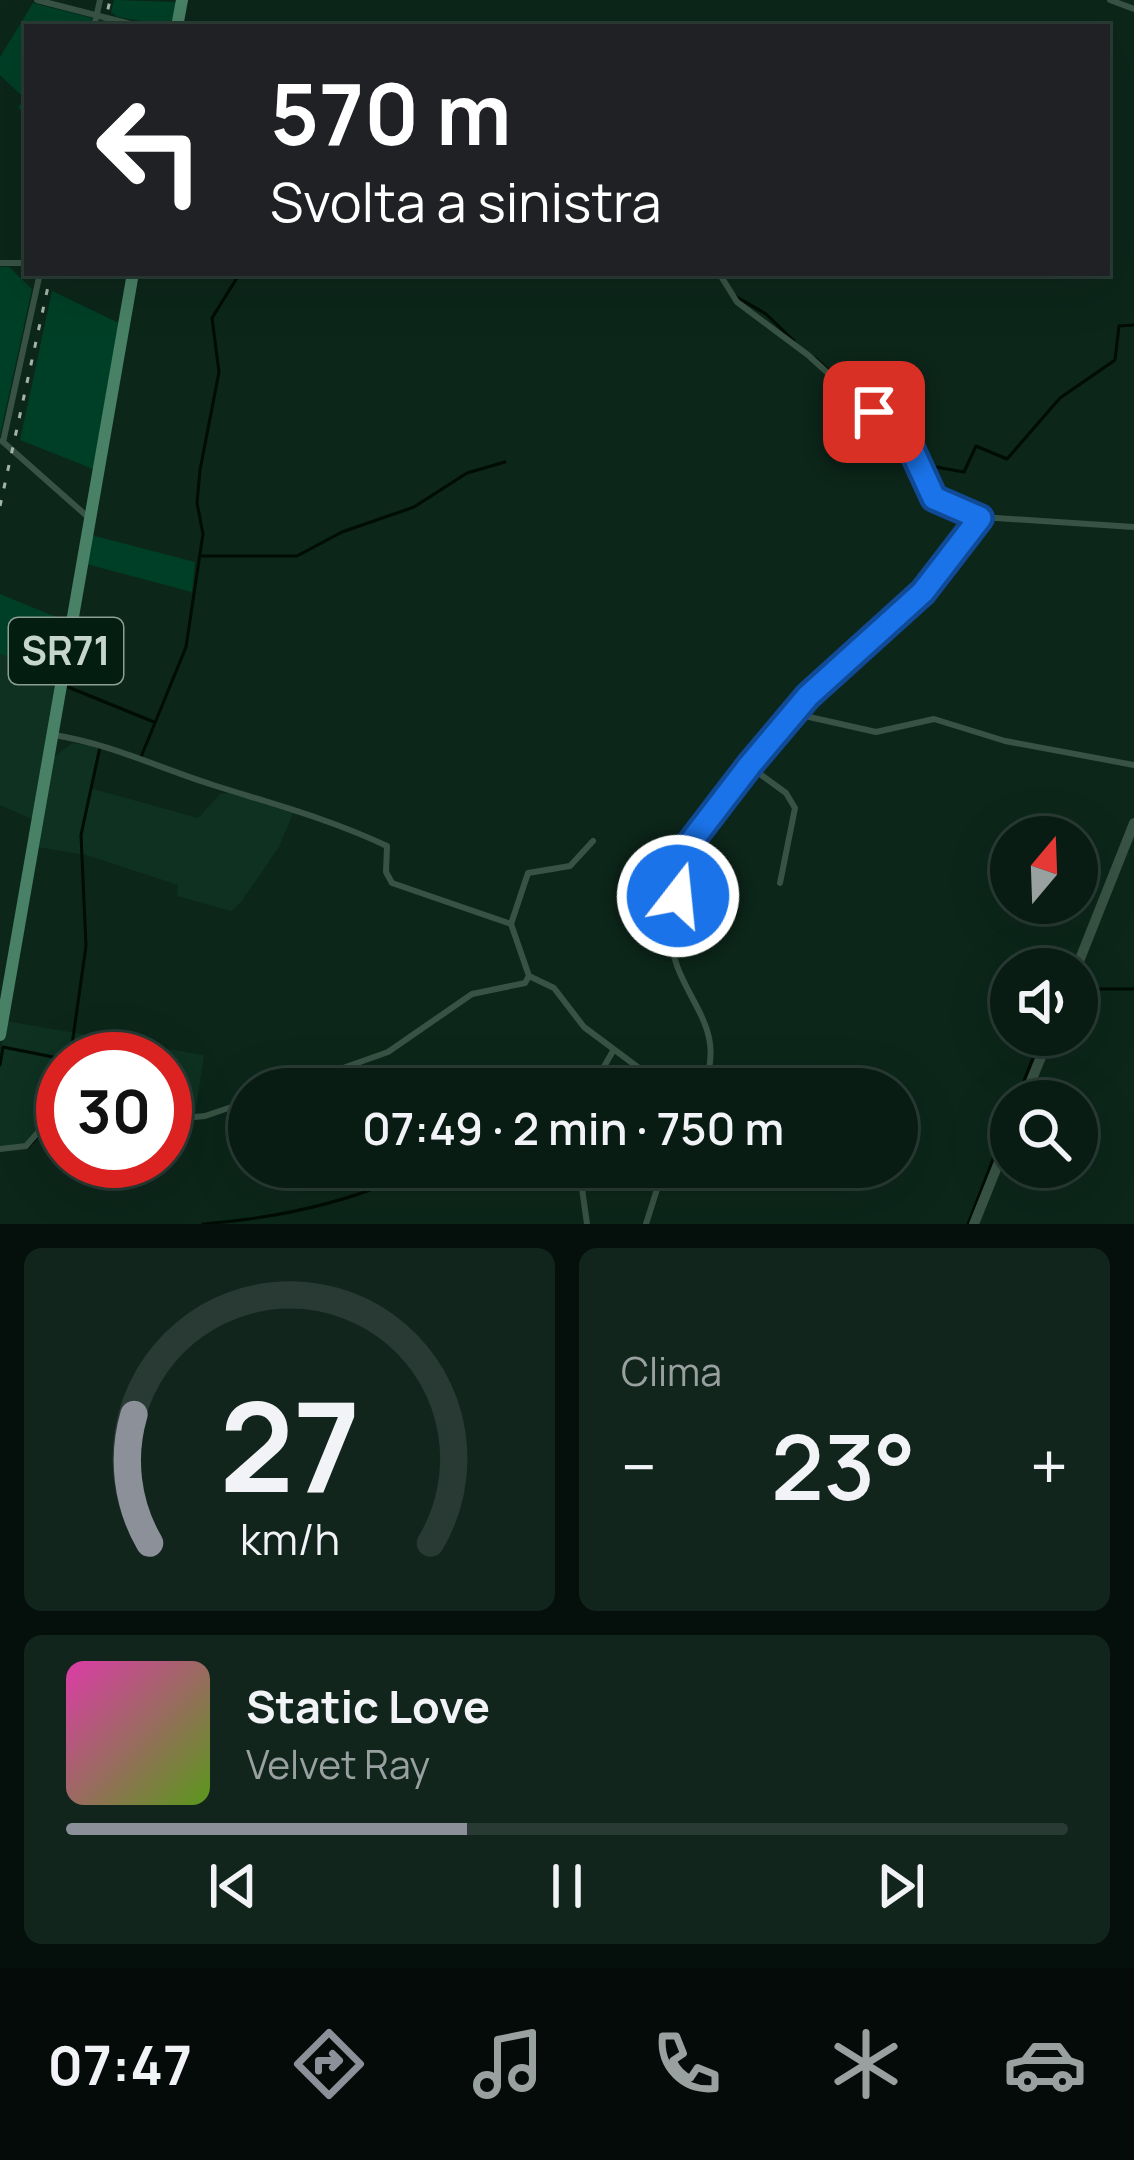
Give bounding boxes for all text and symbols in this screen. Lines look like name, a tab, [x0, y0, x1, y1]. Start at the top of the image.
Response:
text: 570 m	[270, 55, 512, 170]
icon: left	[72, 72, 228, 228]
text: Svolta a sinistra	[270, 164, 661, 238]
pin	[823, 361, 925, 463]
icon: arrive	[841, 379, 907, 445]
road number: SR71	[9, 618, 123, 684]
north arrow	[990, 816, 1098, 924]
map controls	[990, 816, 1098, 1188]
position arrow	[615, 833, 741, 959]
button: sound	[990, 948, 1098, 1056]
speed limit sign: 30	[36, 1032, 192, 1188]
button: search	[990, 1080, 1098, 1188]
text: 07:49 · 2 min · 750 m	[362, 1097, 784, 1159]
text: Clima	[621, 1344, 722, 1398]
text: 27	[219, 1359, 360, 1529]
text: 23°	[771, 1404, 916, 1527]
text: −	[621, 1421, 657, 1511]
text: +	[1030, 1421, 1068, 1511]
text: km/h	[240, 1508, 339, 1567]
text: Static Love	[246, 1675, 490, 1737]
text: Velvet Ray	[246, 1737, 430, 1791]
icon: previous	[200, 1853, 266, 1919]
icon: pause	[534, 1853, 600, 1919]
icon: next	[868, 1853, 934, 1919]
icon: directions	[287, 2022, 371, 2106]
icon: music	[466, 2022, 550, 2106]
icon: phone	[645, 2022, 729, 2106]
icon: climate	[824, 2022, 908, 2106]
icon: car	[1003, 2022, 1087, 2106]
text: 07:47	[47, 2027, 192, 2101]

